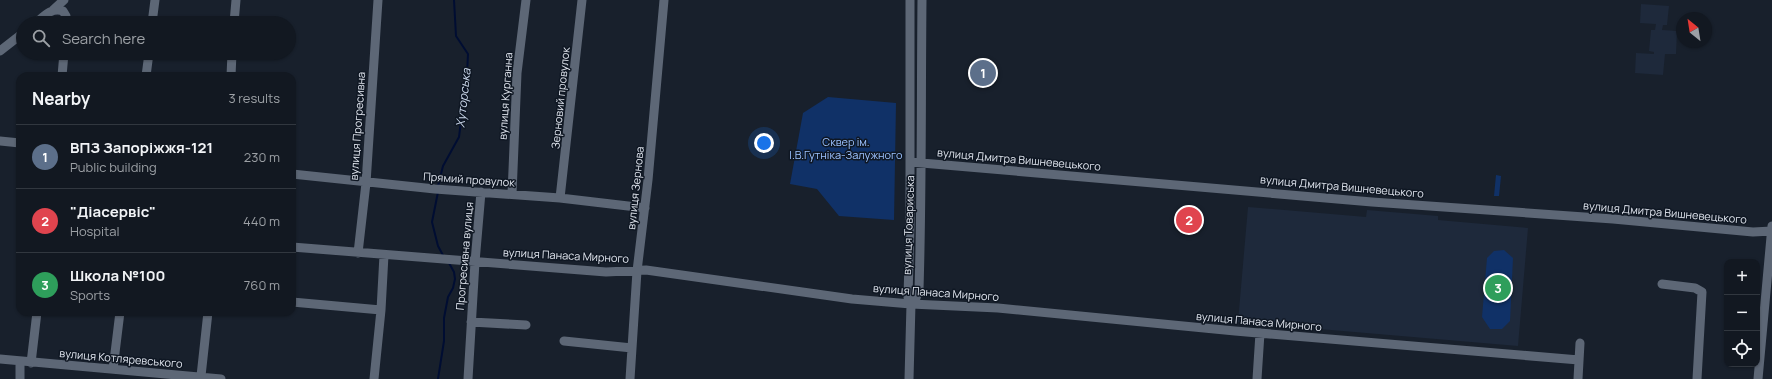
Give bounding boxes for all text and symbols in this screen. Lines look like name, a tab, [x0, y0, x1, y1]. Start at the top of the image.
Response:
north arrow	[1676, 12, 1712, 48]
search box	[16, 16, 296, 60]
icon: search	[30, 27, 52, 49]
text: Search here	[62, 28, 145, 49]
street label: Зерновий провулок	[547, 46, 573, 150]
street label: вулиця Курганна	[494, 52, 516, 140]
pin: 1	[970, 58, 996, 88]
water label: Хуторська	[451, 66, 475, 128]
street label: вулиця Прогресивна	[346, 71, 368, 181]
text: Nearby	[32, 87, 90, 110]
text: 3 results	[228, 89, 280, 107]
your location	[754, 133, 774, 153]
park label: Сквер ім. І.В.Гутніка-Залужного	[789, 134, 903, 162]
text: ВПЗ Запоріжжя-121	[70, 137, 213, 158]
street label: вулиця Дмитра Вишневецького	[937, 144, 1102, 174]
street label: вулиця Зернова	[623, 146, 647, 230]
text: 1	[42, 148, 48, 166]
text: 230 m	[244, 148, 280, 166]
text: Public building	[70, 158, 157, 176]
street label: Прямий провулок	[423, 168, 516, 190]
street label: вулиця Дмитра Вишневецького	[1260, 171, 1425, 201]
street label: вулиця Товариська	[899, 175, 917, 275]
street label: вулиця Дмитра Вишневецького	[1583, 197, 1748, 227]
text: "Діасервіс"	[70, 201, 156, 222]
street label: Прогресивна вулиця	[452, 201, 476, 311]
pin: 2	[1176, 205, 1202, 235]
text: 2	[41, 212, 49, 230]
text: 440 m	[243, 212, 280, 230]
text: Hospital	[70, 222, 120, 240]
street label: вулиця Панаса Мирного	[503, 244, 630, 266]
map controls	[1724, 259, 1760, 367]
button: +	[1724, 259, 1760, 295]
text: Школа №100	[70, 265, 165, 286]
pin: 3	[1485, 273, 1511, 303]
text: 3	[41, 276, 49, 294]
text: 760 m	[244, 276, 280, 294]
street label: вулиця Панаса Мирного	[872, 280, 1000, 304]
text: Sports	[70, 286, 110, 304]
button: −	[1724, 295, 1760, 331]
street label: вулиця Панаса Мирного	[1195, 308, 1323, 334]
button: locate	[1724, 331, 1760, 367]
street label: вулиця Котляревського	[59, 345, 184, 371]

